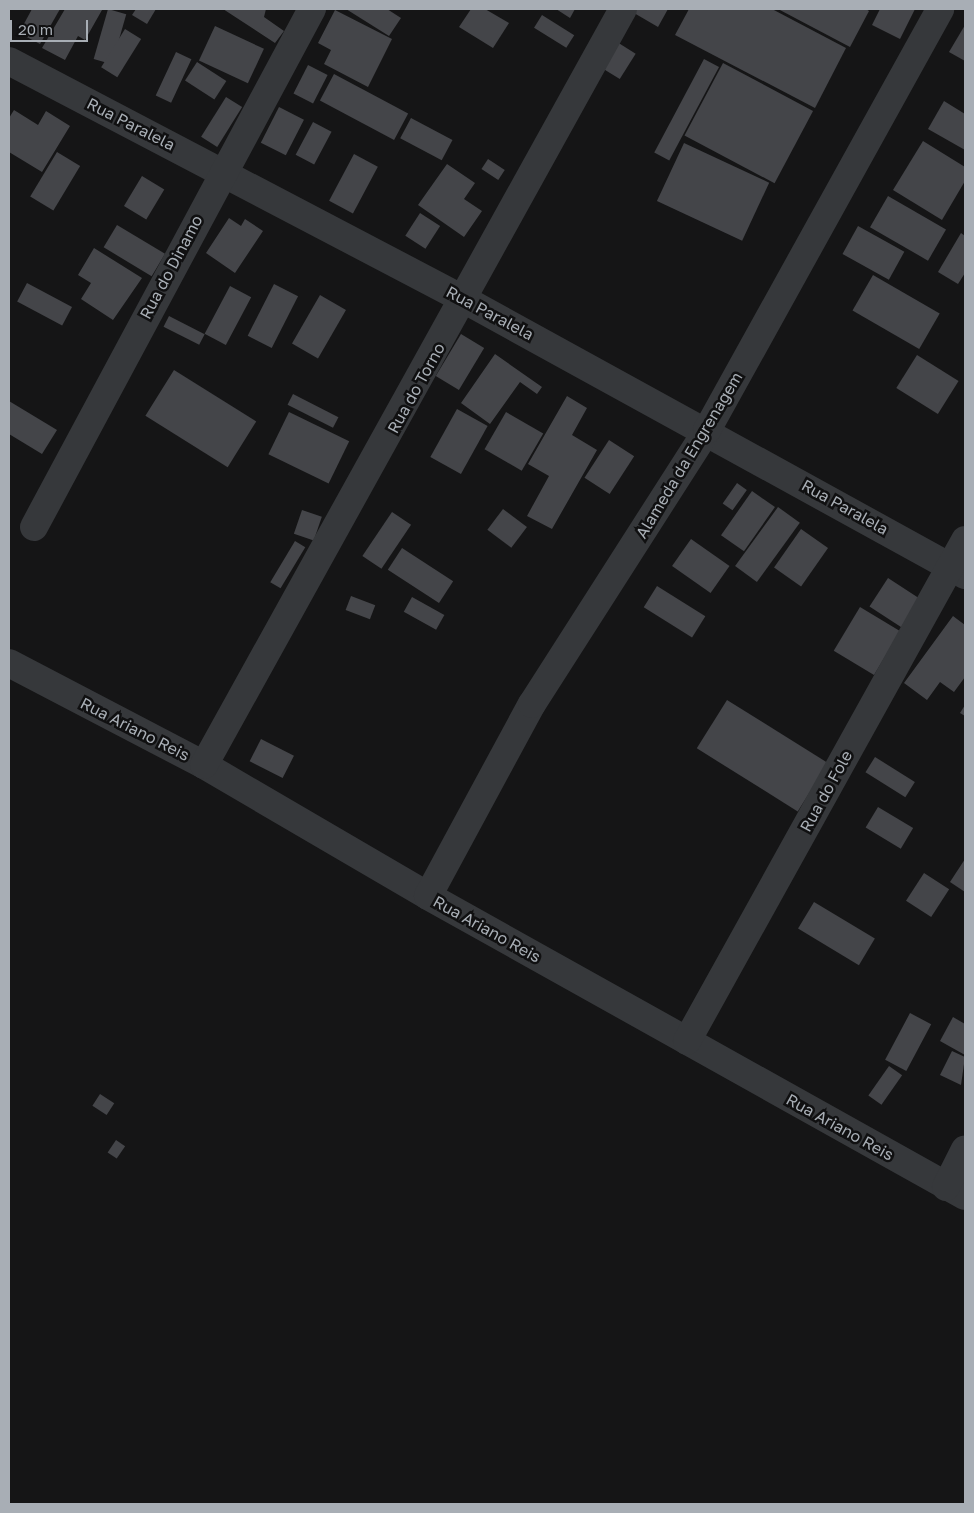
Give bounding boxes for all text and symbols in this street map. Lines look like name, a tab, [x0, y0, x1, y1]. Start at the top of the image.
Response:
scale bar	[12, 10, 90, 42]
text: 20 m	[18, 20, 53, 38]
street label: Rua Paralela	[84, 94, 178, 154]
street label: Rua do Dinamo	[136, 212, 206, 322]
street label: Rua Paralela	[443, 282, 537, 344]
street label: Rua do Torno	[383, 339, 449, 437]
street label: Alameda da Engrenagem	[632, 368, 746, 542]
street label: Rua Paralela	[798, 475, 892, 539]
street label: Rua Ariano Reis	[77, 693, 193, 765]
street label: Rua do Fole	[796, 747, 856, 835]
street label: Rua Ariano Reis	[430, 892, 544, 966]
street label: Rua Ariano Reis	[783, 1090, 897, 1164]

